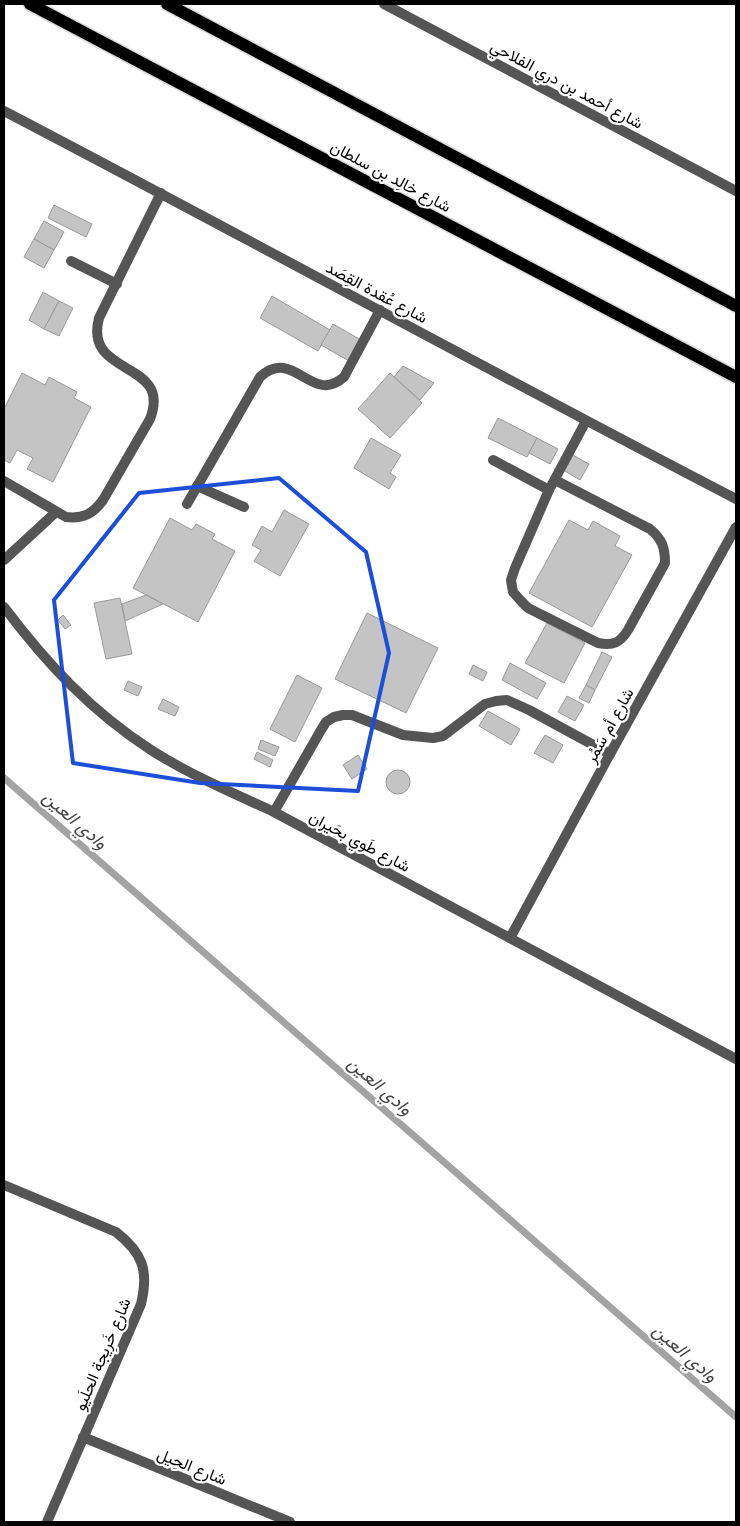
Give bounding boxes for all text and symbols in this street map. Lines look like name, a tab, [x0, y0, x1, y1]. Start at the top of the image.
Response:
street label: شارع أحمد بن دري الفلاحي	[485, 35, 647, 136]
street label: شارع خالِد بن سلطان	[326, 136, 455, 218]
street label: شارع عُقدة القِصَد	[322, 257, 431, 329]
street label: شارع أم سَمُر	[580, 684, 639, 768]
water label: وادي العين	[36, 786, 112, 857]
street label: شارع طَوي بحَيران	[304, 806, 414, 880]
water label: وادي العين	[341, 1052, 417, 1123]
street label: شارع خَرِيجة الحلَيو	[69, 1295, 137, 1414]
water label: وادي العين	[646, 1319, 722, 1390]
street label: شارع الحِيل	[154, 1443, 230, 1491]

